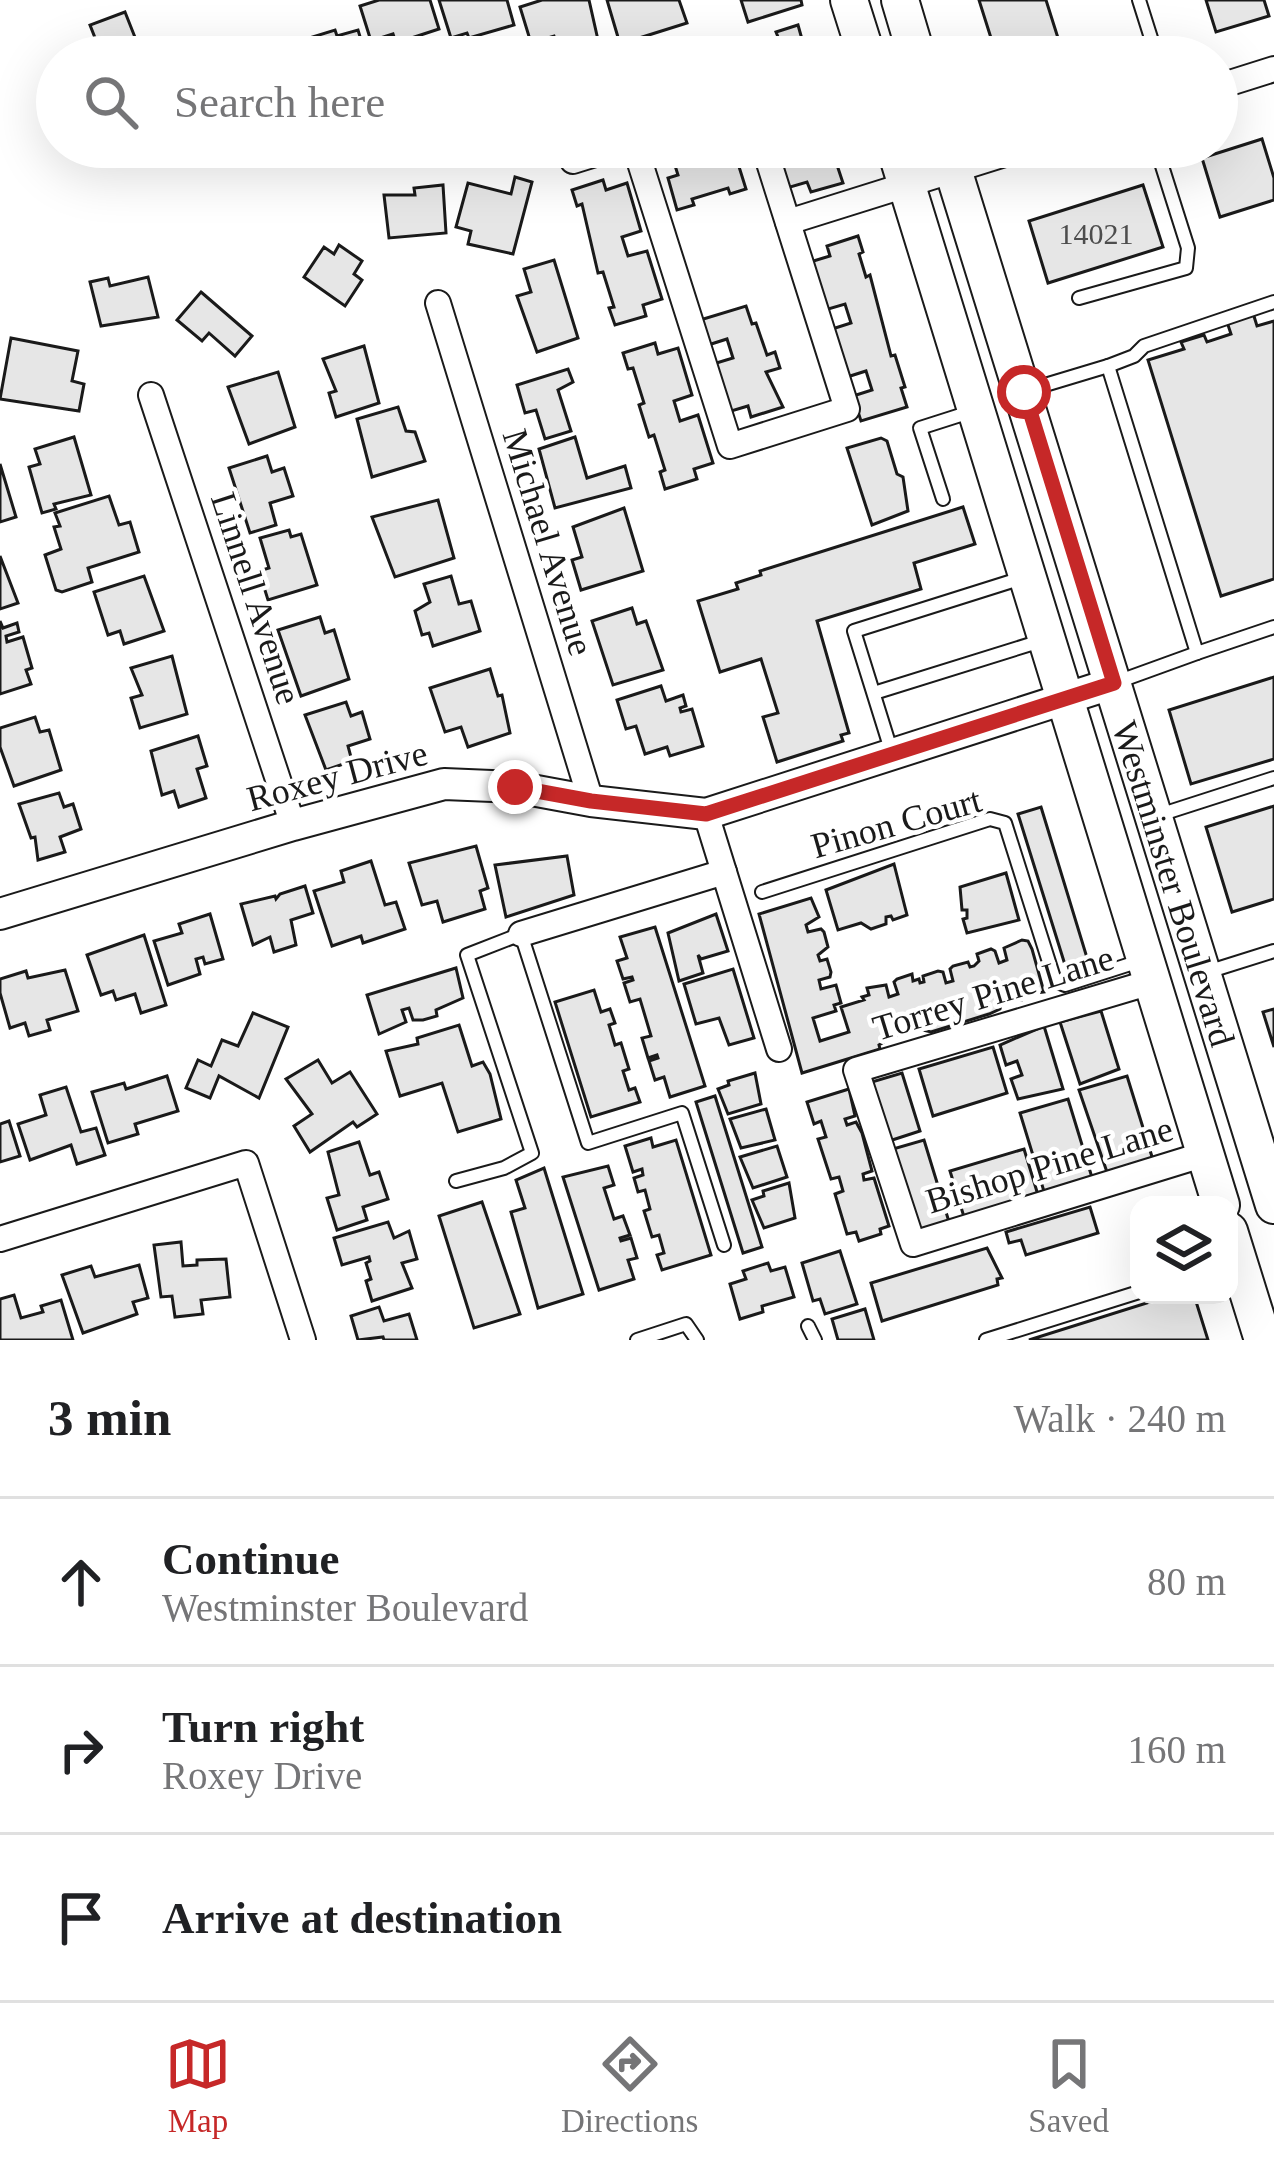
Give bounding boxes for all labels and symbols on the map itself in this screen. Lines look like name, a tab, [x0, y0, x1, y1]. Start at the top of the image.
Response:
house number: 14021	[1059, 217, 1134, 250]
route start	[997, 365, 1051, 419]
street label: Michael Avenue	[495, 424, 601, 660]
street label: Linnell Avenue	[203, 487, 309, 709]
street label: Westminster Boulevard	[1104, 716, 1243, 1051]
street label: Roxey Drive	[243, 733, 432, 819]
route end	[488, 760, 542, 814]
street label: Pinon Court	[807, 780, 986, 866]
street label: Torrey Pine Lane	[868, 937, 1118, 1049]
street label: Bishop Pine Lane	[921, 1108, 1178, 1222]

